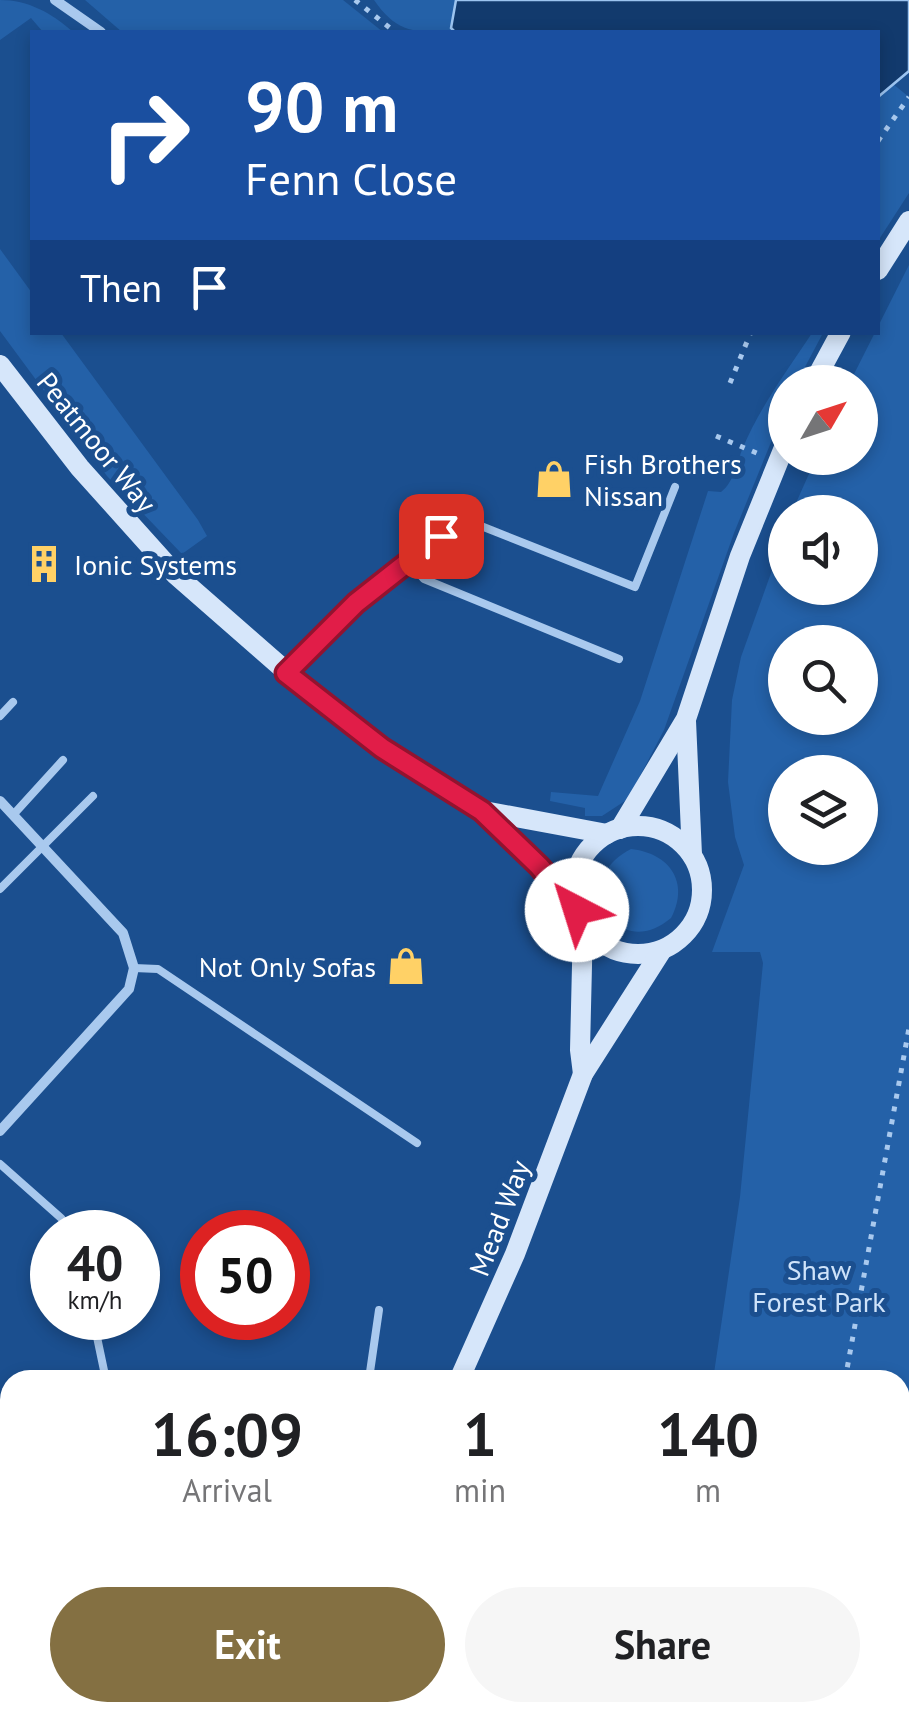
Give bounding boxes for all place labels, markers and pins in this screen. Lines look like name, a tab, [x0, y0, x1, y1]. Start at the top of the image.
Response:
place label: Fish Brothers Nissan	[584, 445, 742, 514]
shop icon: Fish Brothers Nissan	[533, 458, 575, 500]
pin	[399, 494, 484, 579]
building icon: Ionic Systems	[23, 543, 65, 585]
place label: Ionic Systems	[74, 546, 237, 583]
shop icon: Not Only Sofas	[385, 945, 427, 987]
place label: Not Only Sofas	[199, 948, 376, 985]

